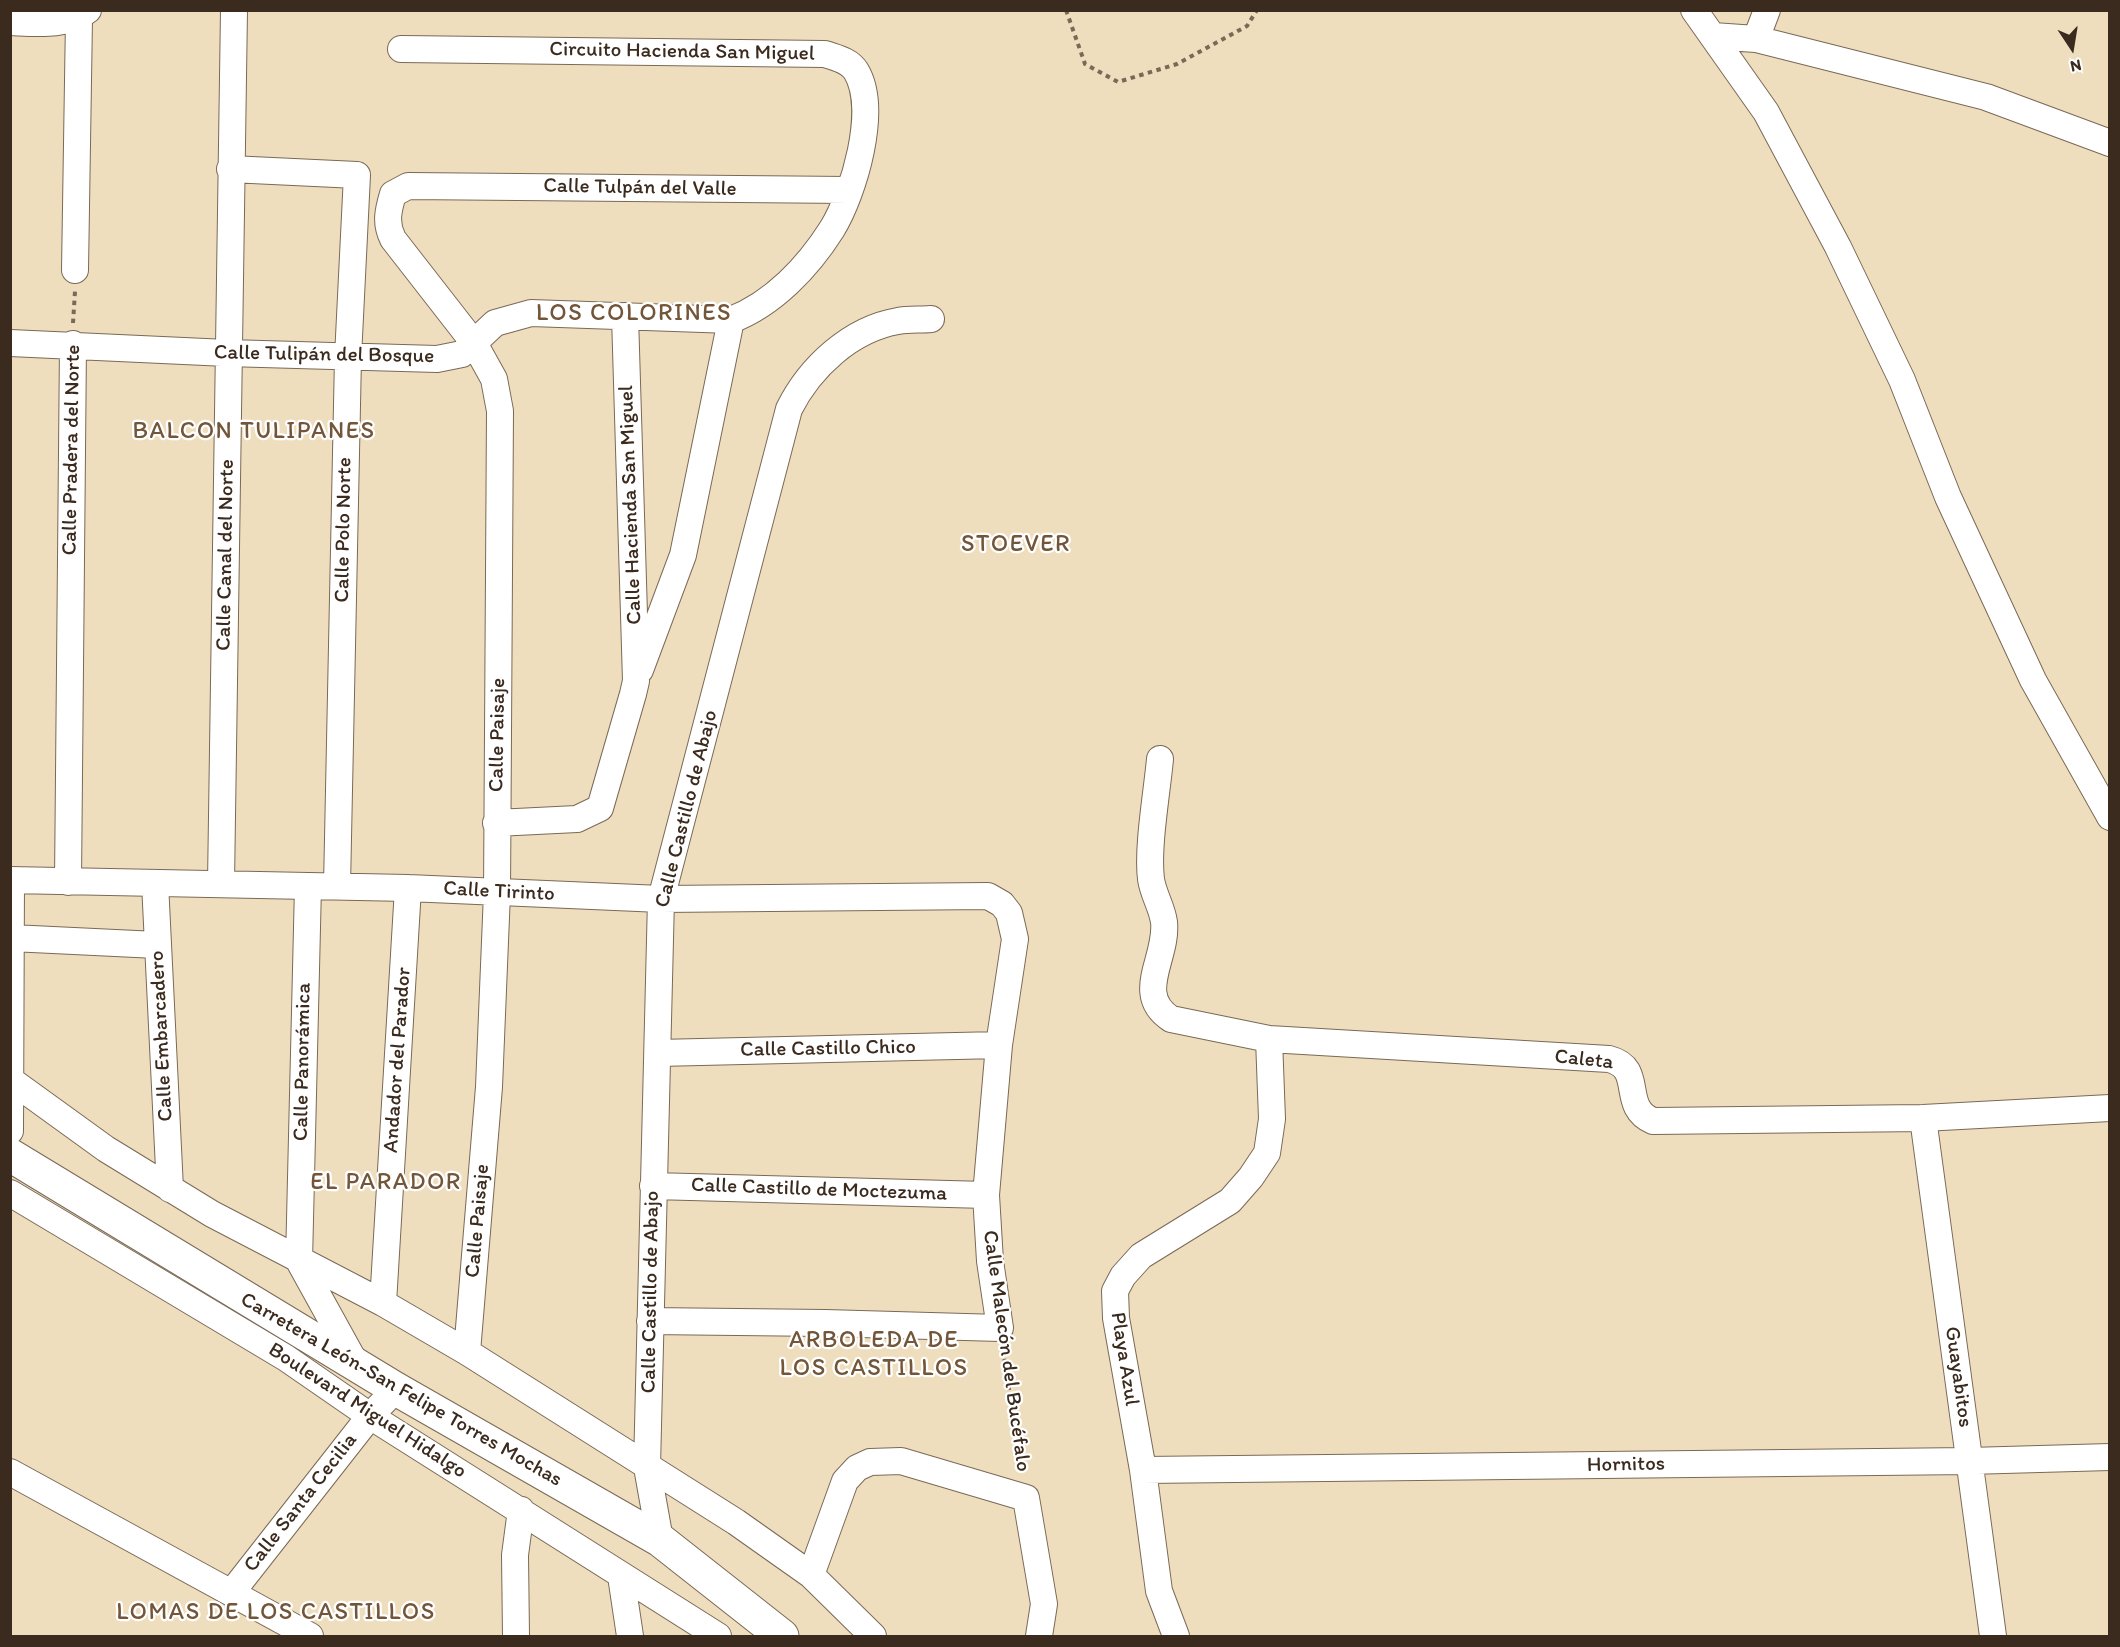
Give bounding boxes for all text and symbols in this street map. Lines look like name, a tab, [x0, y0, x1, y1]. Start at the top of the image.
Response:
north arrow	[2042, 18, 2102, 78]
street label: Circuito Hacienda San Miguel	[549, 37, 815, 67]
text: N	[2069, 56, 2083, 77]
street label: Calle Tulpán del Valle	[543, 174, 737, 202]
district label: LOS COLORINES	[536, 300, 732, 328]
street label: Calle Tulipán del Bosque	[214, 340, 434, 370]
street label: Calle Pradera del Norte	[58, 344, 86, 556]
street label: Calle Hacienda San Miguel	[614, 385, 648, 625]
district label: BALCON TULIPANES	[133, 418, 375, 446]
street label: Calle Polo Norte	[330, 457, 358, 603]
street label: Calle Canal del Norte	[212, 459, 240, 651]
district label: STOEVER	[961, 531, 1071, 559]
street label: Calle Paisaje	[484, 678, 512, 792]
street label: Calle Castillo de Abajo	[650, 708, 724, 910]
street label: Calle Tirinto	[443, 876, 555, 908]
street label: Calle Embarcadero	[145, 950, 179, 1122]
street label: Andador del Parador	[379, 966, 417, 1154]
street label: Calle Panorámica	[289, 983, 317, 1141]
street label: Calle Castillo Chico	[740, 1035, 916, 1063]
street label: Caleta	[1553, 1044, 1615, 1076]
street label: Calle Paisaje	[460, 1163, 496, 1279]
district label: EL PARADOR	[310, 1169, 462, 1197]
street label: Calle Castillo de Moctezuma	[690, 1173, 948, 1207]
street label: Calle Castillo de Abajo	[637, 1190, 665, 1394]
street label: Calle Malecón del Bucéfalo	[977, 1229, 1035, 1473]
street label: Carretera León-San Felipe Torres Mochas	[236, 1287, 566, 1493]
street label: Playa Azul	[1104, 1310, 1144, 1408]
street label: Guayabitos	[1938, 1325, 1978, 1429]
district label: ARBOLEDA DE LOS CASTILLOS	[781, 1327, 967, 1383]
street label: Boulevard Miguel Hidalgo	[263, 1337, 471, 1485]
street label: Calle Santa Cecilia	[239, 1428, 363, 1578]
street label: Hornitos	[1587, 1452, 1665, 1478]
district label: LOMAS DE LOS CASTILLOS	[117, 1599, 435, 1627]

